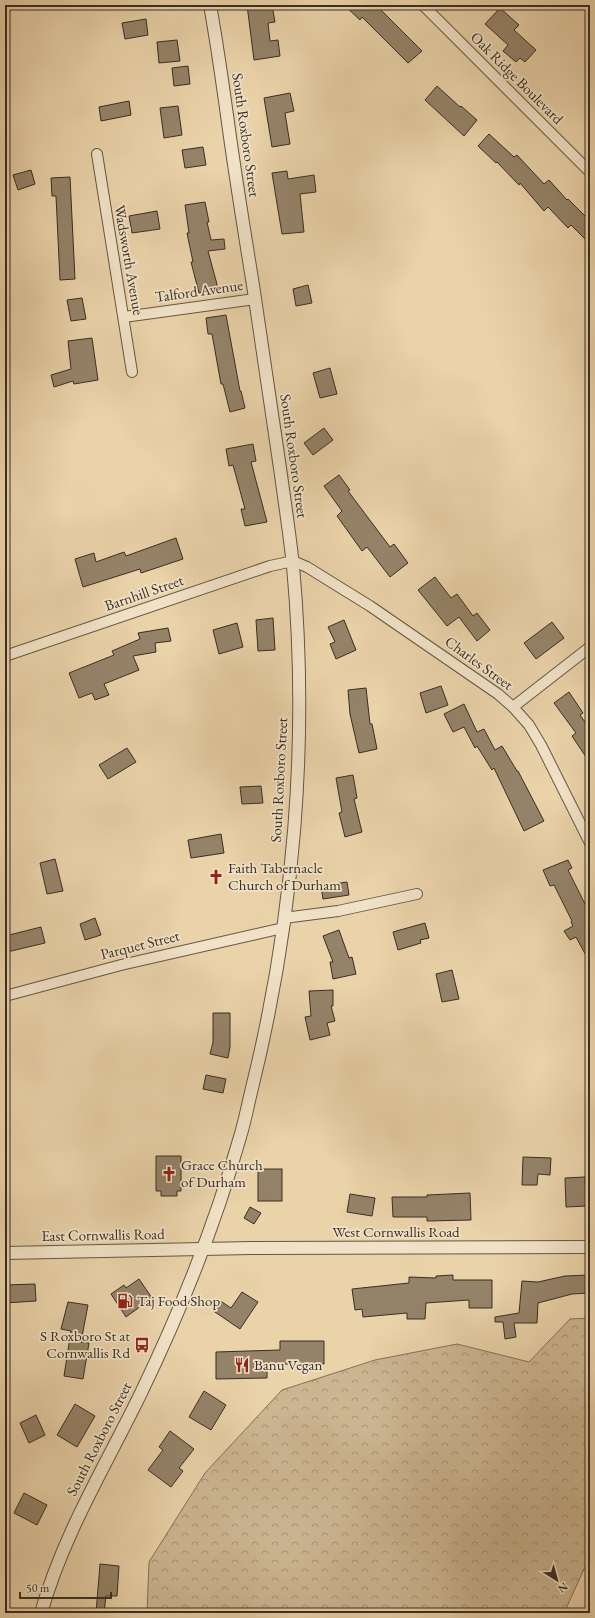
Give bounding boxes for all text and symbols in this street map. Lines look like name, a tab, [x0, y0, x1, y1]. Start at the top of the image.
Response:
street label: Oak Ridge Boulevard	[467, 27, 568, 128]
street label: South Roxboro Street	[228, 72, 265, 199]
street label: Wadsworth Avenue	[110, 203, 149, 317]
street label: Talford Avenue	[154, 275, 244, 306]
street label: South Roxboro Street	[276, 393, 313, 520]
street label: Barnhill Street	[102, 570, 186, 615]
street label: Charles Street	[442, 632, 517, 694]
street label: South Roxboro Street	[266, 717, 291, 843]
place label: Faith Tabernacle Church of Durham	[228, 858, 341, 894]
church icon: Faith Tabernacle Church of Durham	[207, 868, 225, 886]
street label: Parquet Street	[98, 925, 182, 964]
place label: Grace Church of Durham	[181, 1155, 263, 1191]
church icon: Grace Church of Durham	[160, 1165, 178, 1183]
street label: West Cornwallis Road	[332, 1222, 460, 1241]
street label: East Cornwallis Road	[41, 1224, 165, 1245]
place label: Taj Food Shop	[137, 1291, 220, 1310]
fuel station icon: Taj Food Shop	[116, 1292, 134, 1310]
place label: S Roxboro St at Cornwallis Rd	[40, 1326, 130, 1362]
bus stop icon: S Roxboro St at Cornwallis Rd	[133, 1336, 151, 1354]
place label: Banu Vegan	[254, 1355, 323, 1374]
restaurant icon: Banu Vegan	[233, 1356, 251, 1374]
street label: South Roxboro Street	[62, 1378, 136, 1499]
north arrow	[537, 1560, 577, 1600]
scale bar	[20, 1574, 111, 1600]
text: 50 m	[26, 1580, 50, 1596]
text: N	[555, 1580, 571, 1596]

